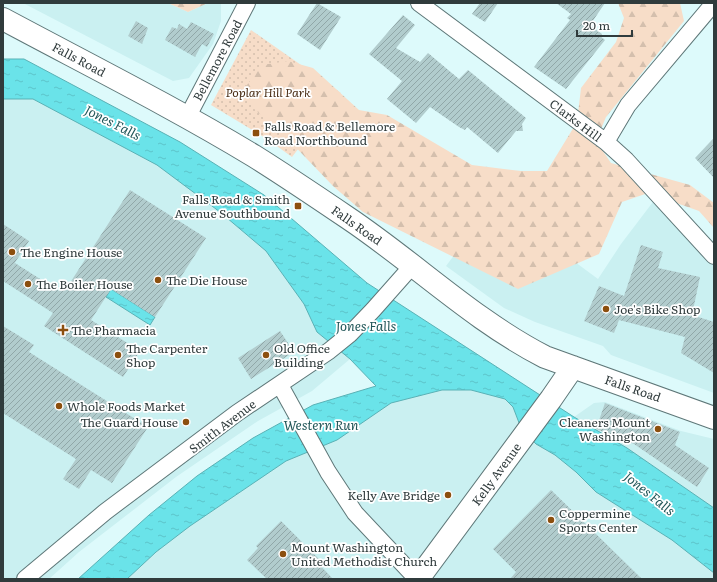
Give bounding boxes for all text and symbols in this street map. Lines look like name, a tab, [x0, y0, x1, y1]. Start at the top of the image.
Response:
scale bar	[577, 12, 632, 38]
street label: Bellemore Road	[188, 16, 246, 104]
text: 20 m	[583, 16, 610, 34]
street label: Falls Road	[49, 37, 110, 81]
park label: Poplar Hill Park	[225, 83, 311, 101]
street label: Clarks Hill	[546, 94, 606, 146]
water label: Jones Falls	[82, 100, 145, 144]
place label: Falls Road & Bellemore Road Northbound	[264, 117, 395, 149]
marker: Falls Road & Bellemore Road Northbound	[251, 128, 261, 138]
place label: Falls Road & Smith Avenue Southbound	[175, 190, 291, 222]
marker: Falls Road & Smith Avenue Southbound	[293, 201, 303, 211]
street label: Falls Road	[328, 201, 387, 249]
place label: The Engine House	[20, 243, 122, 261]
marker: The Engine House	[7, 247, 17, 257]
place label: The Die House	[166, 271, 247, 289]
place label: The Boiler House	[36, 275, 133, 293]
marker: The Die House	[153, 275, 163, 285]
marker: The Boiler House	[23, 279, 33, 289]
place label: Joe's Bike Shop	[614, 300, 701, 318]
marker: Joe's Bike Shop	[601, 304, 611, 314]
water label: Jones Falls	[336, 316, 397, 335]
place label: The Pharmacia	[71, 321, 157, 339]
marker: The Pharmacia	[58, 325, 68, 335]
place label: The Carpenter Shop	[126, 339, 208, 371]
place label: Old Office Building	[274, 339, 330, 371]
marker: The Carpenter Shop	[113, 350, 123, 360]
marker: Old Office Building	[261, 350, 271, 360]
street label: Falls Road	[602, 370, 664, 406]
street label: Smith Avenue	[185, 395, 259, 457]
place label: Whole Foods Market	[67, 397, 185, 415]
marker: Whole Foods Market	[54, 401, 64, 411]
place label: The Guard House	[80, 413, 178, 431]
place label: Cleaners Mount Washington	[559, 413, 650, 445]
water label: Western Run	[283, 415, 359, 434]
marker: The Guard House	[181, 417, 191, 427]
marker: Cleaners Mount Washington	[653, 424, 663, 434]
street label: Kelly Avenue	[467, 439, 525, 509]
water label: Jones Falls	[620, 467, 680, 520]
place label: Kelly Ave Bridge	[347, 486, 440, 504]
marker: Kelly Ave Bridge	[443, 490, 453, 500]
place label: Coppermine Sports Center	[559, 504, 638, 536]
marker: Coppermine Sports Center	[546, 515, 556, 525]
place label: Mount Washington United Methodist Church	[291, 538, 437, 570]
marker: Mount Washington United Methodist Church	[278, 549, 288, 559]

